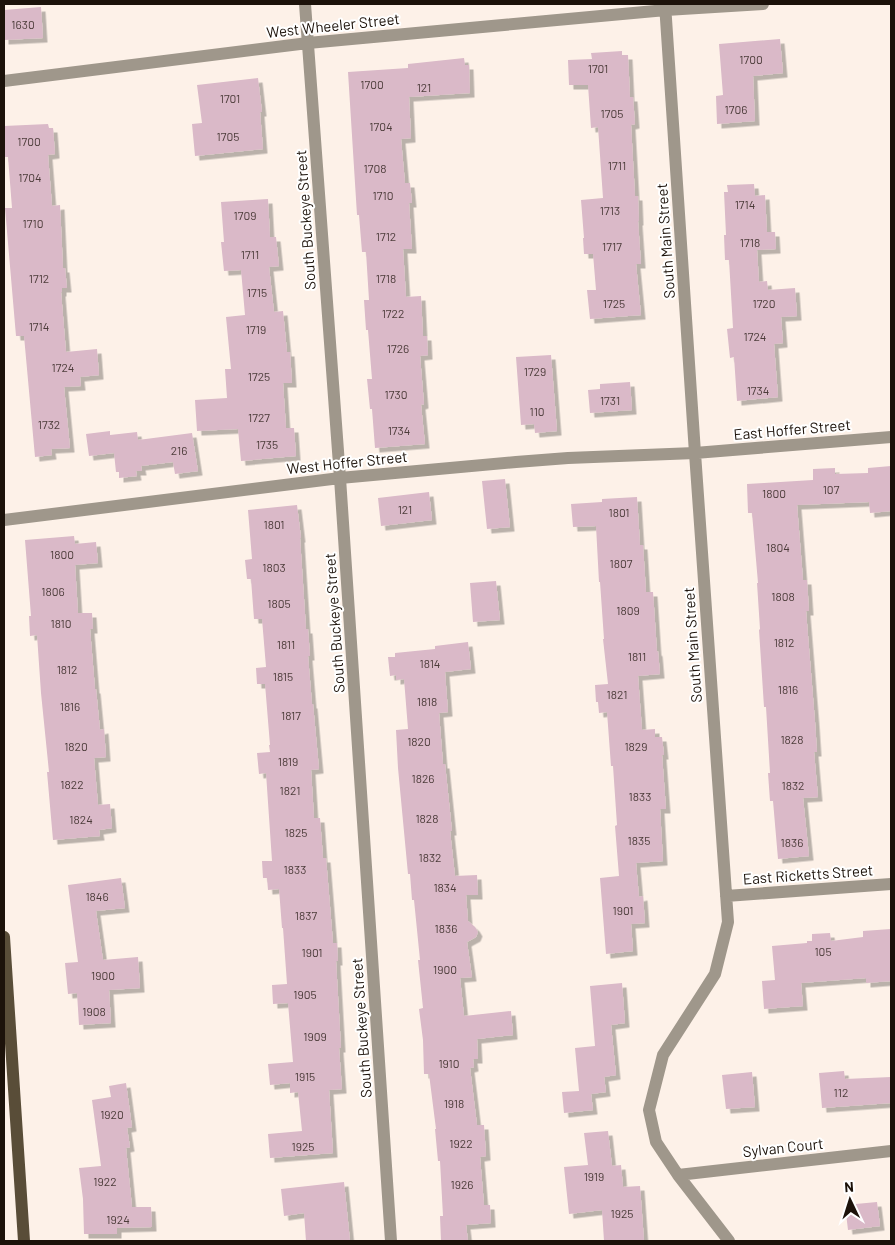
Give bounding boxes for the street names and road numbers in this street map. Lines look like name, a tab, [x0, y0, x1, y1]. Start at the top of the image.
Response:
street label: West Wheeler Street	[265, 9, 401, 41]
street label: South Buckeye Street	[291, 149, 319, 291]
street label: South Main Street	[652, 183, 678, 299]
street label: East Hoffer Street	[733, 415, 851, 443]
street label: West Hoffer Street	[286, 447, 408, 477]
street label: South Buckeye Street	[320, 552, 348, 694]
street label: South Main Street	[679, 587, 705, 703]
street label: East Ricketts Street	[742, 860, 874, 888]
street label: South Buckeye Street	[347, 957, 375, 1099]
street label: Sylvan Court	[742, 1134, 824, 1160]

